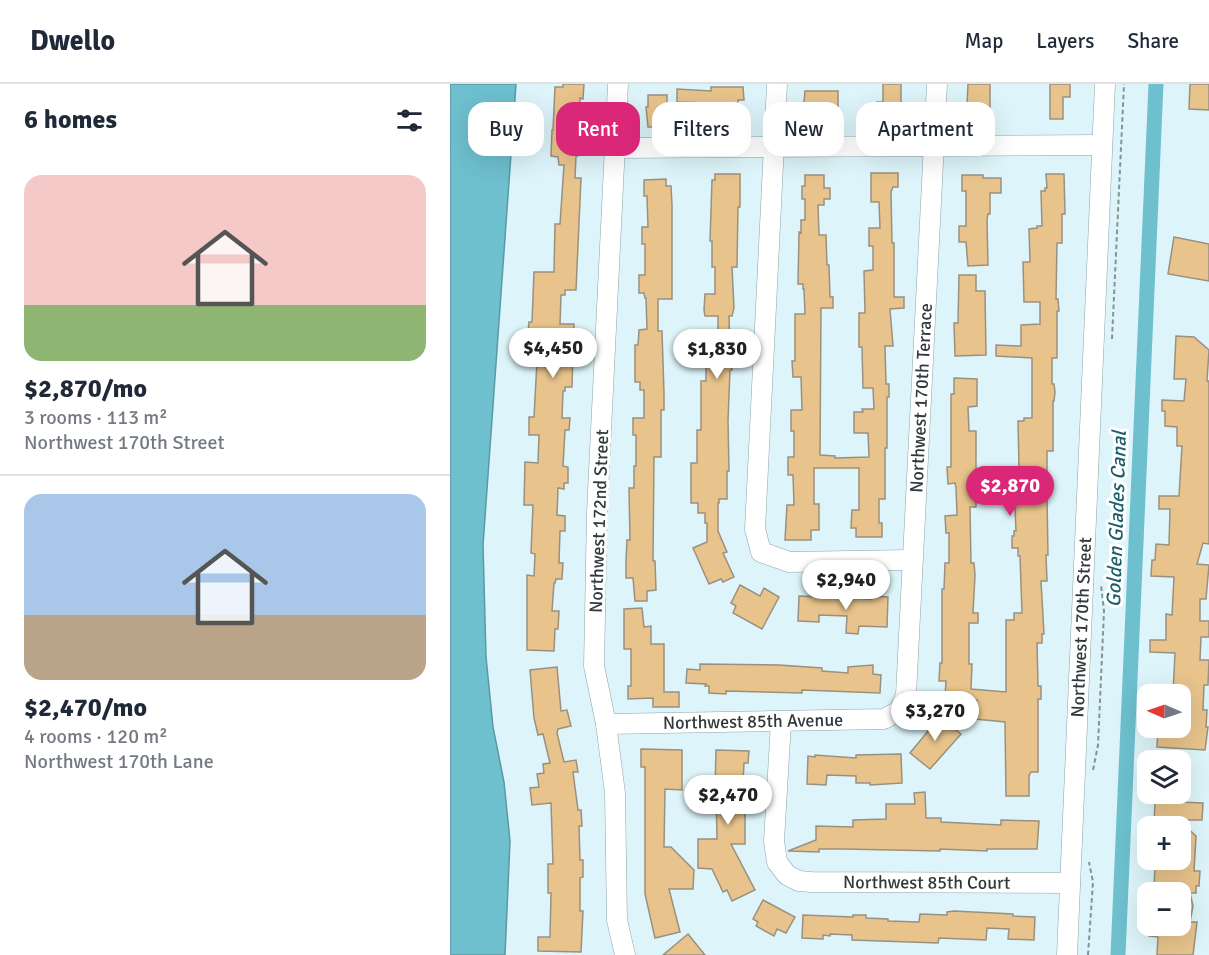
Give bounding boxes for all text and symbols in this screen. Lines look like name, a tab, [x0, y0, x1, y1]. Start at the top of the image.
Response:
text: Dwello	[30, 24, 115, 58]
text: Map	[965, 28, 1003, 54]
text: Layers	[1036, 28, 1094, 54]
text: Share	[1127, 28, 1179, 54]
chip: Buy	[468, 102, 544, 156]
chip: Rent	[556, 102, 640, 156]
chip: Filters	[652, 102, 751, 156]
chip: New	[763, 102, 844, 156]
chip: Apartment	[856, 102, 995, 156]
text: 6 homes	[24, 104, 117, 136]
icon: filters	[393, 104, 426, 137]
icon: home	[171, 214, 279, 322]
street label: Northwest 170th Terrace	[905, 303, 937, 493]
pin: $4,450	[504, 328, 602, 379]
pin: $1,830	[668, 329, 766, 380]
text: $4,450	[523, 335, 583, 360]
text: $1,830	[687, 336, 747, 361]
text: $2,870/mo	[24, 373, 147, 405]
text: 3 rooms · 113 m²	[24, 405, 168, 430]
water label: Golden Glades Canal	[1101, 428, 1132, 608]
street label: Northwest 172nd Street	[585, 429, 613, 613]
text: Northwest 170th Street	[24, 430, 225, 455]
pin: $2,870	[961, 466, 1059, 517]
text: $2,870	[980, 473, 1040, 498]
icon: home	[171, 533, 279, 641]
street label: Northwest 170th Street	[1066, 537, 1096, 718]
pin: $2,940	[797, 560, 895, 611]
text: $2,940	[816, 567, 876, 592]
north arrow	[1137, 684, 1191, 738]
map controls	[1137, 684, 1191, 936]
pin: $3,270	[886, 691, 984, 742]
text: $2,470/mo	[24, 692, 147, 724]
text: $3,270	[905, 698, 965, 723]
street label: Northwest 85th Avenue	[663, 709, 843, 734]
text: 4 rooms · 120 m²	[24, 724, 168, 749]
text: Northwest 170th Lane	[24, 749, 214, 774]
button: layers	[1137, 750, 1191, 804]
pin: $2,470	[679, 775, 777, 826]
text: $2,470	[698, 782, 758, 807]
button: +	[1137, 816, 1191, 870]
street label: Northwest 85th Court	[843, 871, 1010, 894]
button: −	[1137, 882, 1191, 936]

